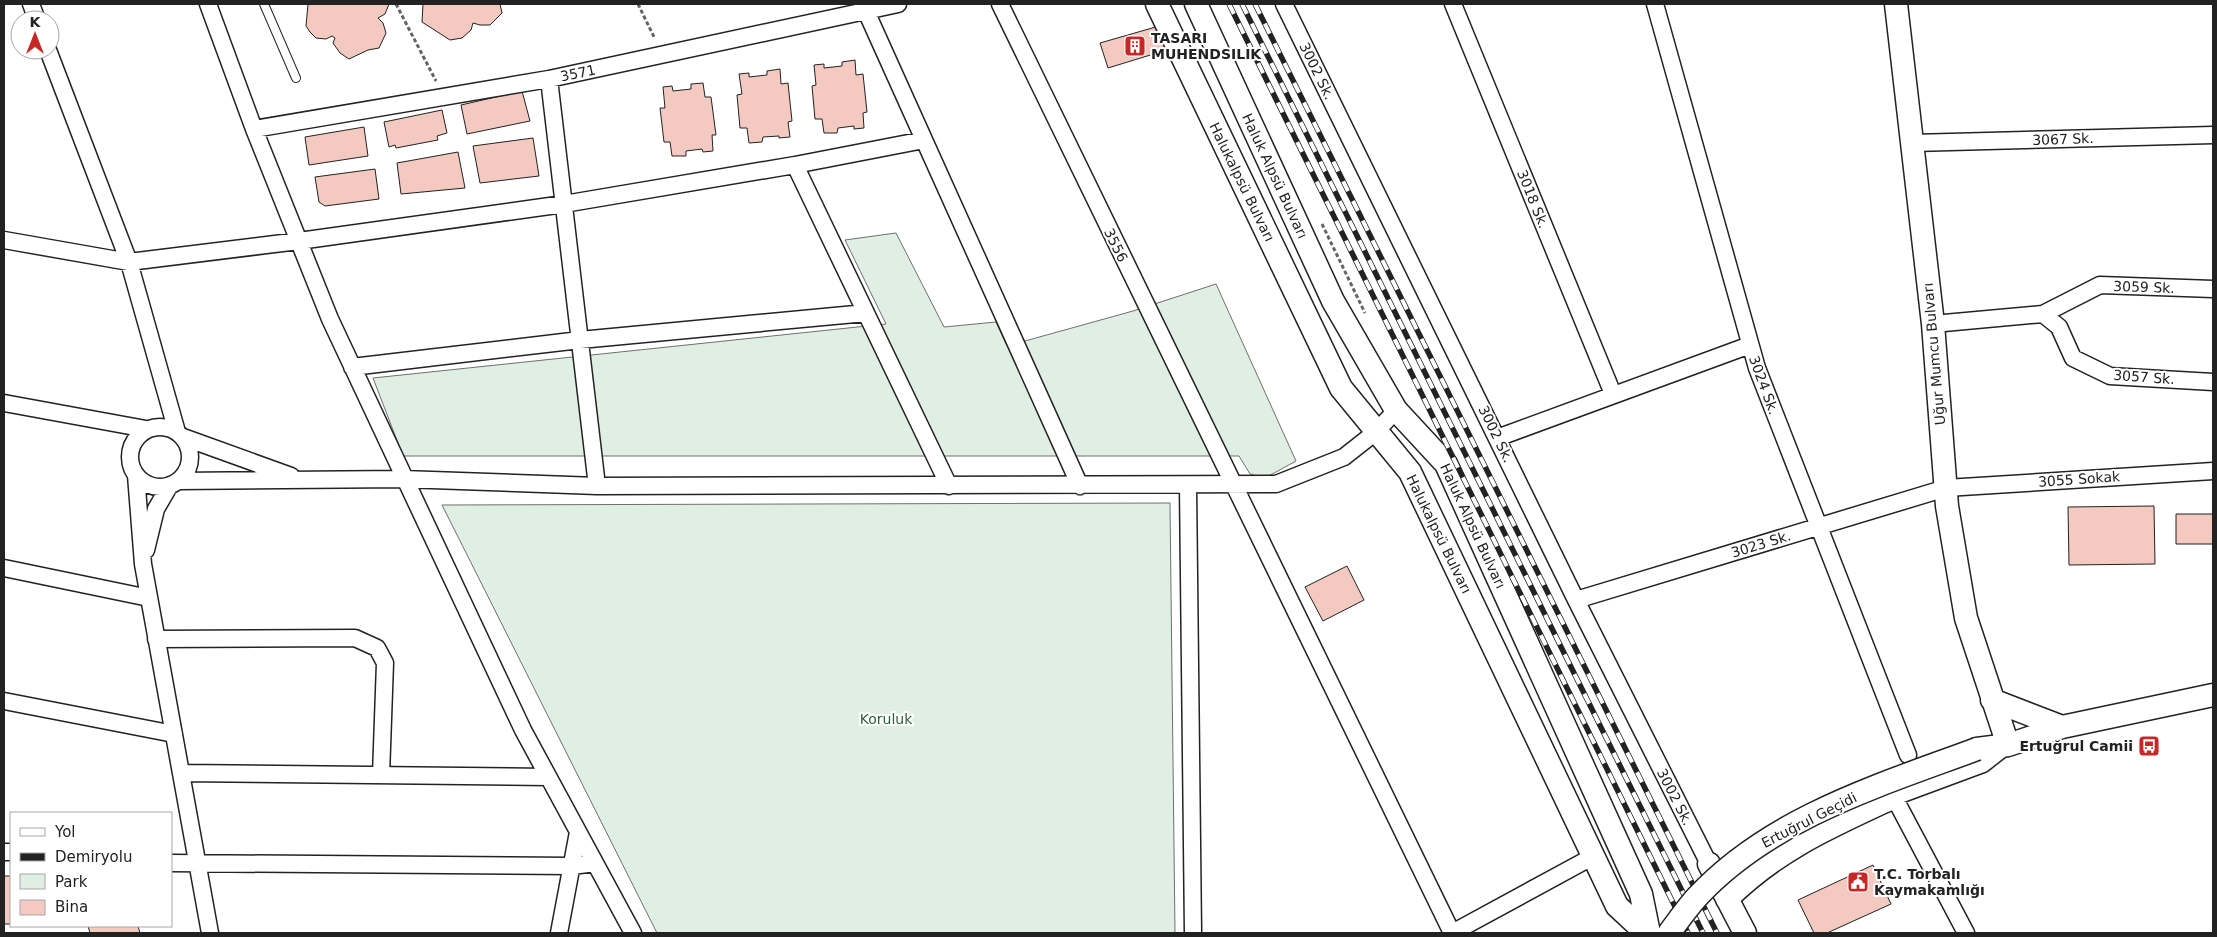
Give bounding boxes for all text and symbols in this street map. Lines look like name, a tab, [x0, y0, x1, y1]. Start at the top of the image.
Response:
north arrow	[10, 10, 60, 60]
text: K	[30, 14, 42, 30]
place label: TASARI MUHENDSILIK	[1151, 30, 1262, 62]
building icon: TASARI MUHENDSILIK	[1123, 34, 1147, 58]
street label: 3002 Sk.	[1296, 40, 1338, 102]
street label: 3571	[559, 61, 597, 85]
street label: Haluk Alpsü Bulvarı	[1239, 111, 1311, 241]
street label: Halukalpsü Bulvarı	[1206, 120, 1278, 244]
street label: 3067 Sk.	[2032, 130, 2094, 148]
street label: 3018 Sk.	[1514, 167, 1552, 231]
street label: 3556	[1101, 225, 1131, 265]
street label: 3059 Sk.	[2113, 278, 2175, 296]
street label: Uğur Mumcu Bulvarı	[1920, 282, 1948, 426]
street label: 3024 Sk.	[1746, 353, 1782, 417]
street label: 3057 Sk.	[2113, 367, 2175, 387]
street label: 3002 Sk.	[1475, 403, 1517, 465]
street label: Haluk Alpsü Bulvarı	[1437, 461, 1509, 591]
street label: 3055 Sokak	[2037, 468, 2121, 490]
street label: Halukalpsü Bulvarı	[1403, 472, 1475, 596]
street label: 3023 Sk.	[1729, 527, 1793, 561]
park label: Koruluk	[860, 711, 913, 727]
bus stop icon: Ertuğrul Camii	[2137, 734, 2161, 758]
place label: Ertuğrul Camii	[2019, 738, 2133, 754]
street label: 3002 Sk.	[1654, 766, 1696, 828]
street label: Ertuğrul Geçidi	[1759, 789, 1859, 851]
legend	[10, 812, 172, 927]
text: Yol	[54, 823, 76, 841]
text: Demiryolu	[55, 848, 132, 866]
place label: T.C. Torbalı Kaymakamlığı	[1874, 866, 1985, 898]
public building icon: T.C. Torbalı Kaymakamlığı	[1846, 870, 1870, 894]
text: Park	[55, 873, 88, 891]
text: Bina	[55, 898, 88, 916]

